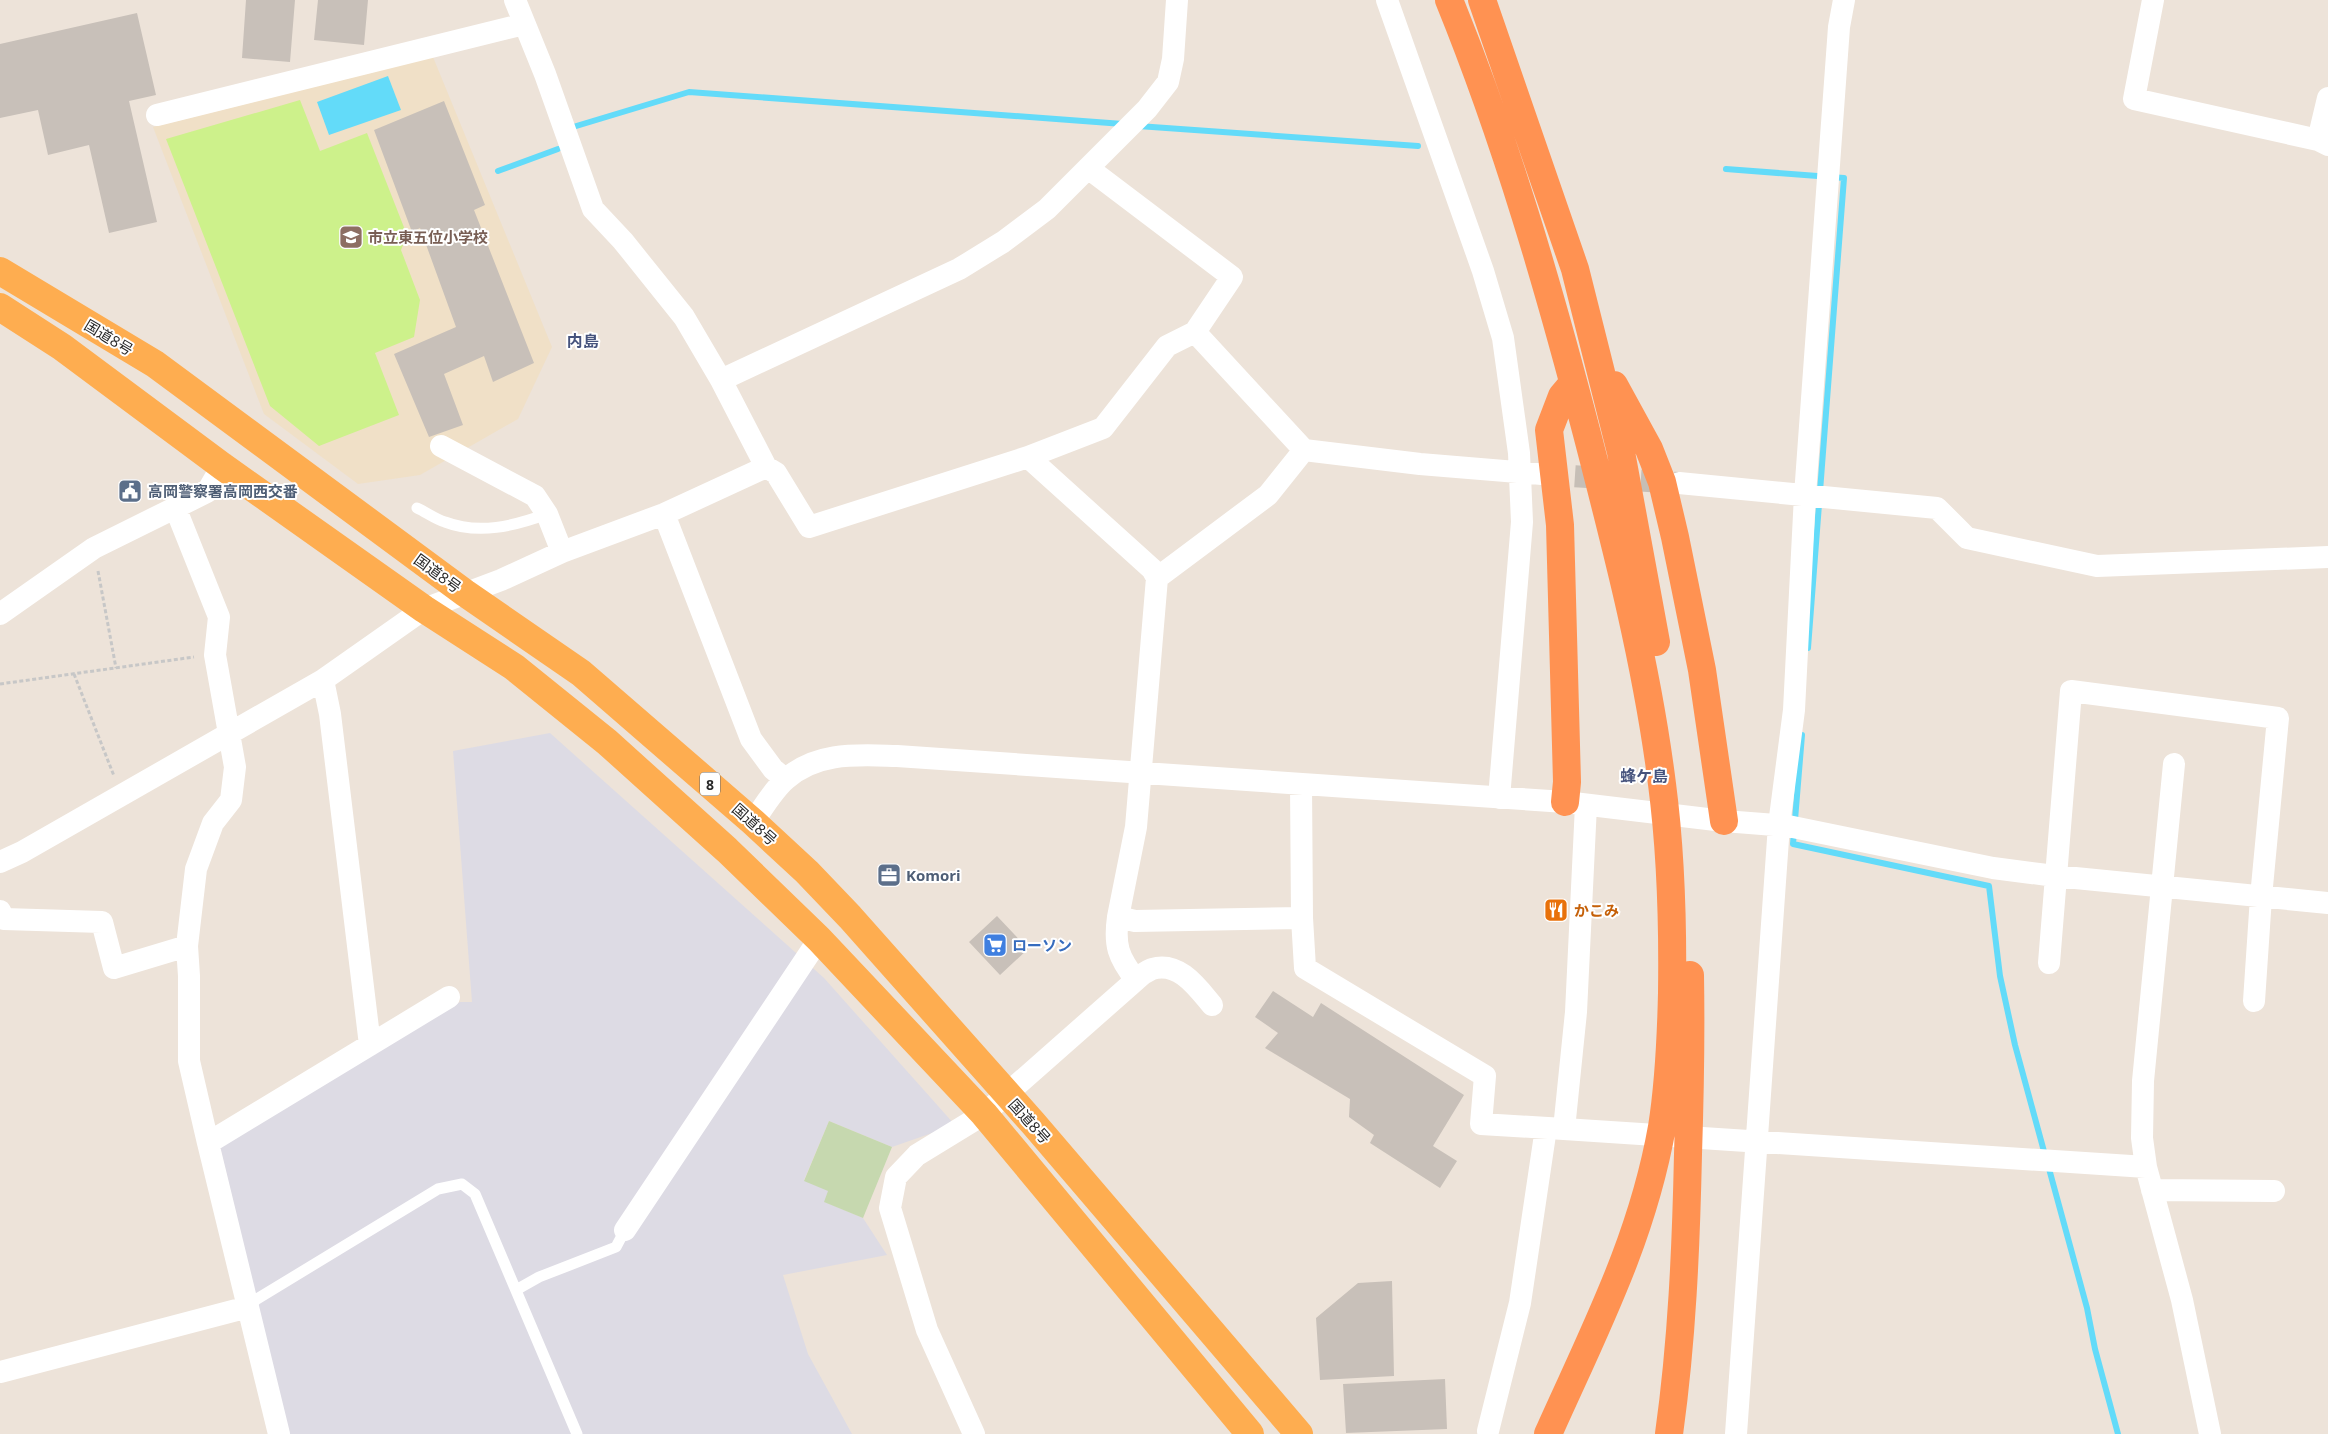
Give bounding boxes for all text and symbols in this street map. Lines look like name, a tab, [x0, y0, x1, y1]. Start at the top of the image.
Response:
school or university icon: 市立東五位小学校	[338, 224, 364, 250]
place label: 市立東五位小学校	[368, 227, 488, 247]
street label: 国道8号	[81, 315, 137, 359]
district label: 内島	[567, 330, 599, 352]
public building icon: 高岡警察署高岡西交番	[117, 478, 143, 504]
place label: 高岡警察署高岡西交番	[148, 481, 298, 501]
street label: 国道8号	[410, 549, 466, 597]
district label: 蜂ケ島	[1620, 765, 1668, 787]
road number: 8	[700, 772, 720, 796]
street label: 国道8号	[728, 799, 782, 849]
office icon: Komori	[876, 862, 902, 888]
place label: Komori	[906, 865, 961, 885]
restaurant icon: かこみ	[1543, 897, 1569, 923]
place label: かこみ	[1574, 900, 1619, 920]
supermarket icon: ローソン	[982, 932, 1008, 958]
place label: ローソン	[1012, 935, 1072, 955]
street label: 国道8号	[1005, 1094, 1055, 1148]

